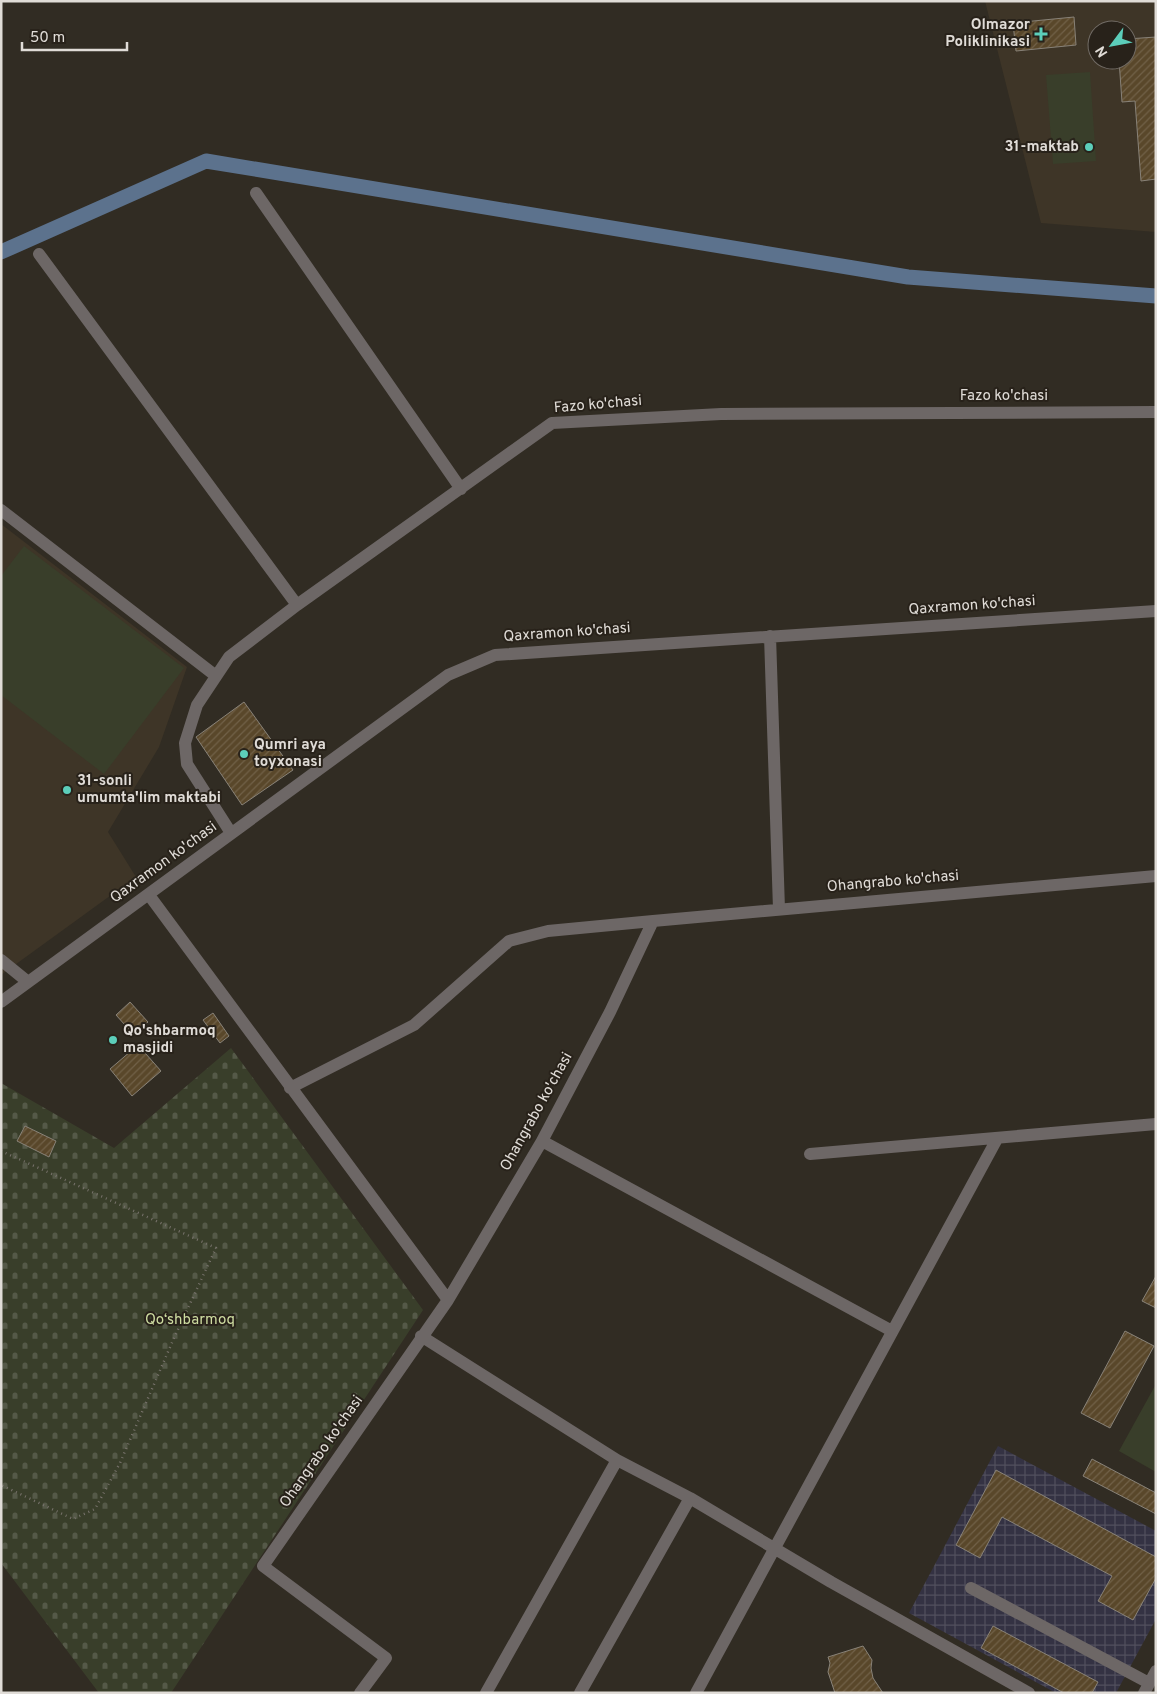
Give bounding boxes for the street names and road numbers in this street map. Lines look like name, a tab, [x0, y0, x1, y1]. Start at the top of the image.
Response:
street label: Fazo ko'chasi	[960, 387, 1048, 406]
street label: Fazo ko'chasi	[553, 392, 643, 418]
street label: Qaxramon ko'chasi	[908, 592, 1036, 620]
street label: Qaxramon ko'chasi	[503, 619, 631, 647]
street label: Qaxramon ko'chasi	[107, 818, 221, 908]
street label: Ohangrabo ko'chasi	[826, 867, 960, 897]
street label: Ohangrabo ko'chasi	[497, 1049, 577, 1175]
street label: Ohangrabo ko'chasi	[276, 1392, 368, 1512]

